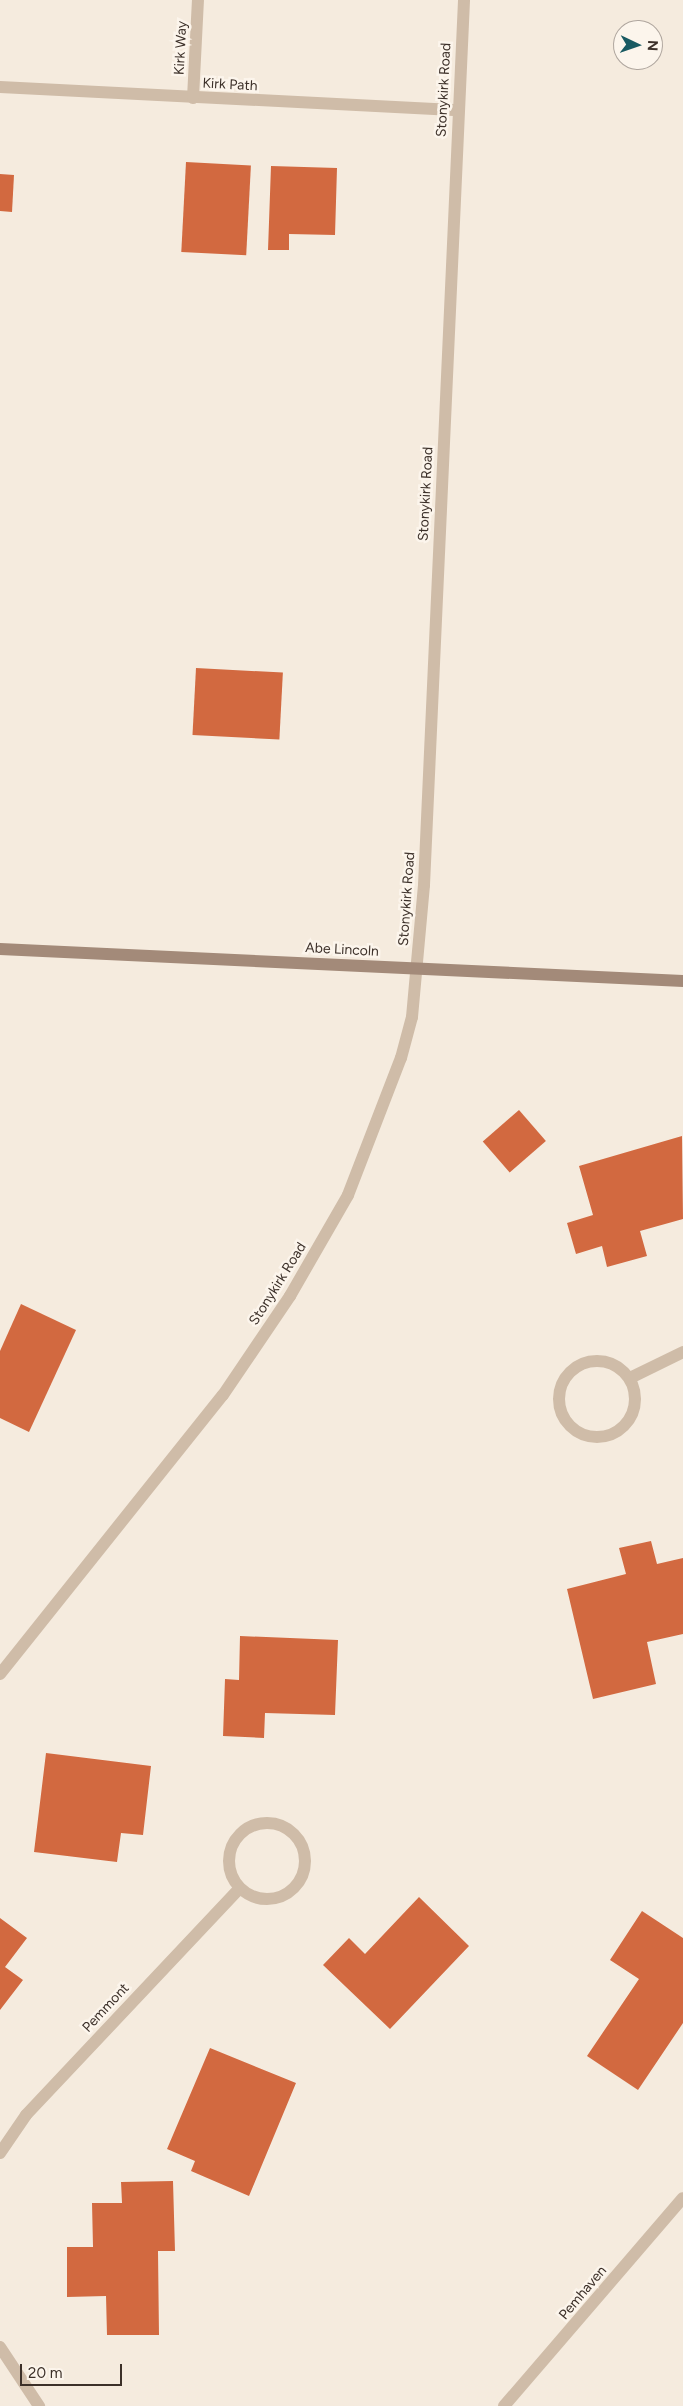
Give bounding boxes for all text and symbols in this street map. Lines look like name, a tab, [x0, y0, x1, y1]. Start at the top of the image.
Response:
north arrow	[613, 20, 663, 70]
street label: Kirk Way	[171, 21, 191, 75]
text: N	[644, 40, 661, 52]
street label: Stonykirk Road	[433, 42, 455, 138]
street label: Kirk Path	[202, 75, 258, 95]
street label: Stonykirk Road	[415, 446, 437, 542]
street label: Stonykirk Road	[395, 851, 419, 947]
street label: Abe Lincoln	[305, 940, 379, 960]
street label: Stonykirk Road	[246, 1240, 310, 1328]
street label: Pemmont	[79, 1980, 133, 2036]
street label: Pemhaven	[556, 2263, 610, 2323]
scale bar	[22, 2354, 125, 2386]
text: 20 m	[28, 2364, 62, 2382]

